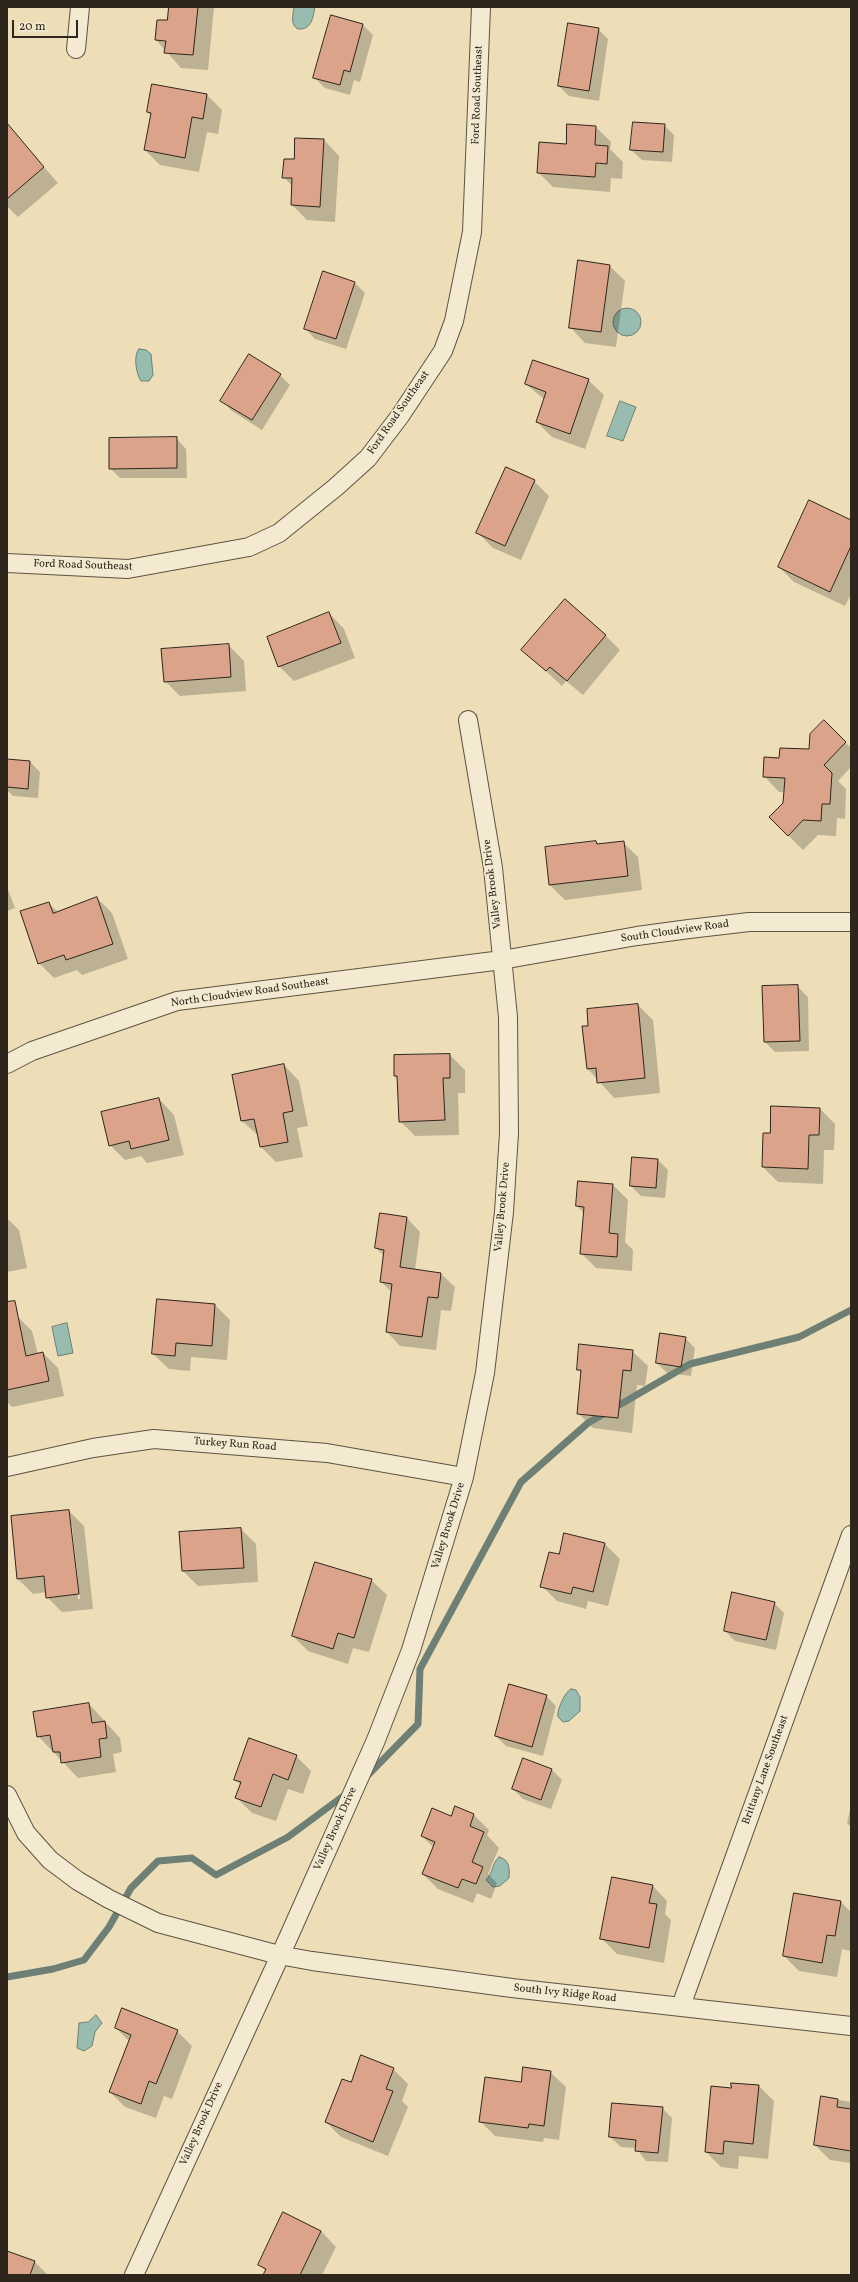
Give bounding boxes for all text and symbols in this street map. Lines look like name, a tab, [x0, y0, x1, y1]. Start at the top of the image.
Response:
scale bar	[14, 12, 80, 38]
text: 20 m	[19, 19, 46, 35]
street label: Ford Road Southeast	[470, 45, 486, 145]
street label: Ford Road Southeast	[365, 369, 433, 457]
street label: Ford Road Southeast	[33, 558, 133, 574]
street label: Valley Brook Drive	[481, 839, 505, 929]
street label: South Cloudview Road	[620, 918, 730, 946]
street label: North Cloudview Road Southeast	[170, 975, 330, 1011]
street label: Valley Brook Drive	[493, 1162, 513, 1252]
street label: Turkey Run Road	[193, 1436, 277, 1454]
street label: Valley Brook Drive	[430, 1481, 468, 1571]
street label: Brittany Lane Southeast	[740, 1713, 792, 1827]
street label: Valley Brook Drive	[312, 1785, 360, 1873]
street label: South Ivy Ridge Road	[513, 1982, 617, 2006]
street label: Valley Brook Drive	[178, 2080, 226, 2168]

